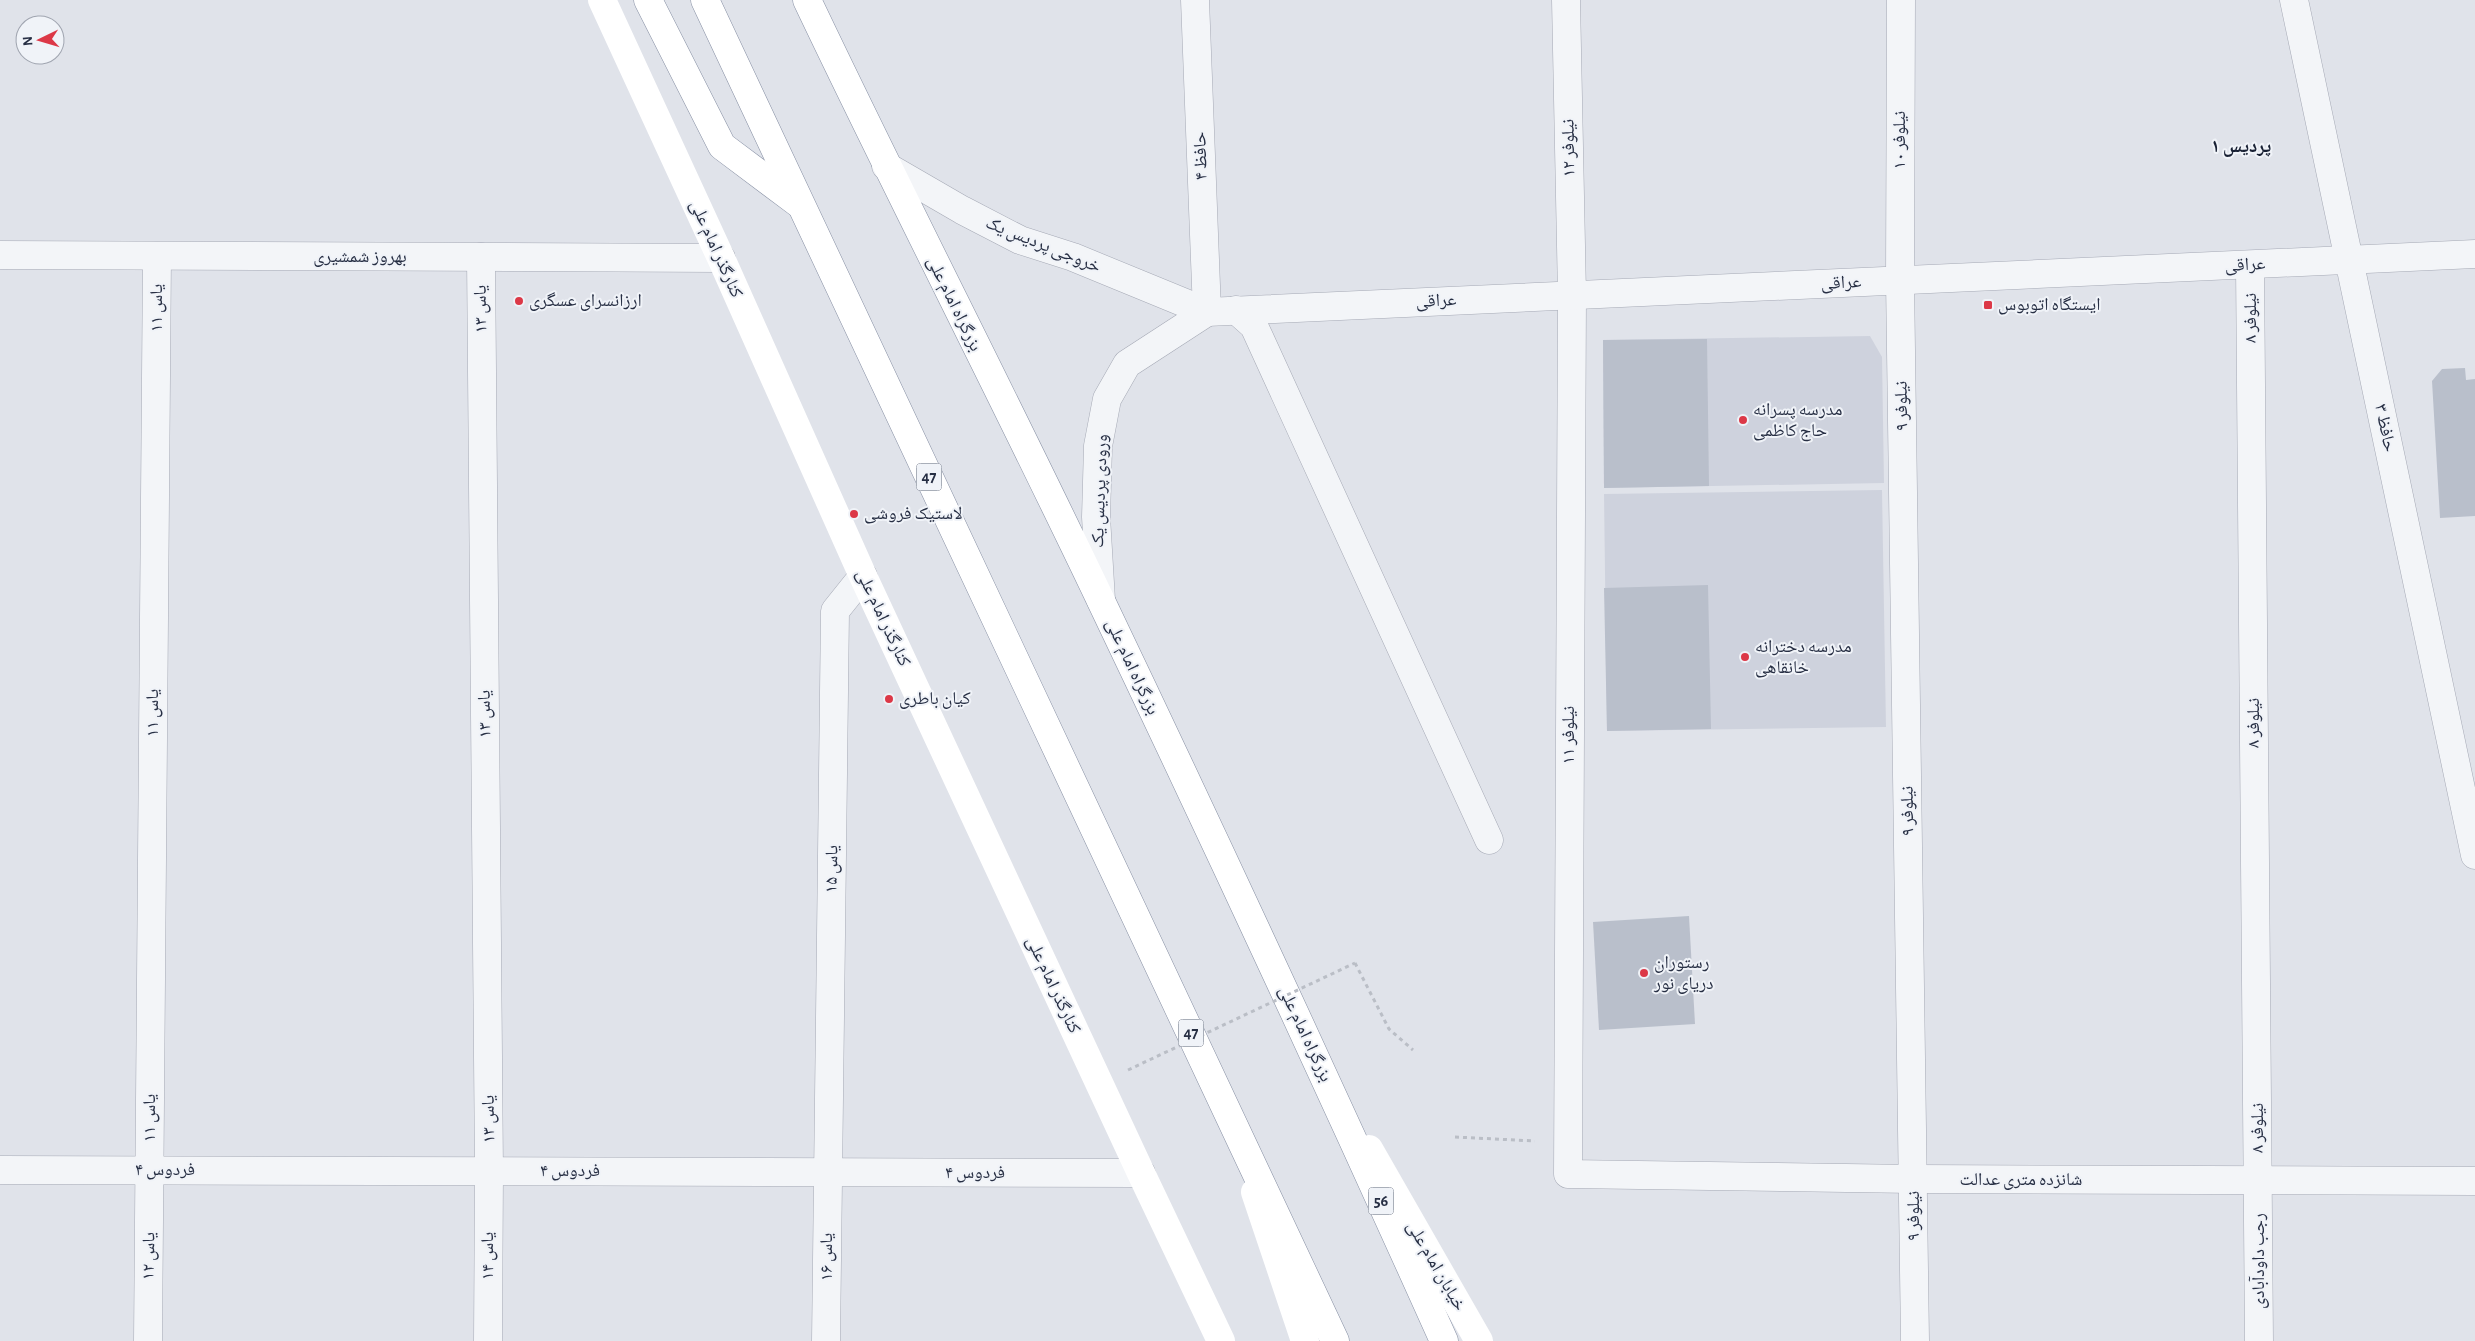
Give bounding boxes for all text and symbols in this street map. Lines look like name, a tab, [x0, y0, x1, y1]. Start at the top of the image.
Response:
north arrow	[15, 15, 65, 65]
text: N	[21, 36, 35, 47]
street label: نیلوفر ۱۰	[1891, 111, 1909, 169]
street label: نیلوفر ۱۲	[1559, 119, 1579, 177]
street label: حافظ ۴	[1191, 131, 1211, 181]
district label: پردیس ۱	[2211, 137, 2272, 157]
street label: کنارگذر امام علی	[685, 197, 746, 302]
street label: خروجی پردیس یک	[982, 214, 1103, 277]
street label: بهروز شمشیری	[313, 248, 407, 267]
street label: بزرگراه امام علی	[921, 254, 985, 355]
street label: عراقی	[2224, 255, 2266, 276]
street label: عراقی	[1820, 273, 1862, 294]
street label: یاس ۱۱	[148, 284, 167, 332]
street label: یاس ۱۳	[472, 285, 491, 333]
street label: عراقی	[1415, 291, 1457, 312]
place label: ارزانسرای عسگری	[529, 292, 642, 311]
street label: نیلوفر ۸	[2242, 293, 2260, 343]
marker: ارزانسرای عسگری	[513, 295, 525, 307]
place label: ایستگاه اتوبوس	[1998, 296, 2101, 315]
marker: ایستگاه اتوبوس	[1982, 299, 1994, 311]
street label: نیلوفر ۹	[1893, 381, 1912, 431]
place label: مدرسه پسرانه حاج کاظمی	[1753, 401, 1842, 442]
street label: حافظ ۳	[2371, 402, 2399, 454]
marker: مدرسه پسرانه حاج کاظمی	[1737, 414, 1749, 426]
street label: ورودی پردیس یک	[1089, 434, 1112, 548]
road number: 47	[916, 464, 942, 491]
place label: لاستیک فروشی	[864, 505, 963, 524]
marker: لاستیک فروشی	[848, 508, 860, 520]
street label: کنارگذر امام علی	[851, 567, 914, 671]
street label: بزرگراه امام علی	[1100, 616, 1162, 718]
place label: مدرسه دخترانه خانقاهی	[1755, 638, 1852, 678]
marker: مدرسه دخترانه خانقاهی	[1739, 651, 1751, 663]
street label: یاس ۱۱	[144, 689, 163, 737]
street label: یاس ۱۳	[476, 690, 495, 738]
place label: کیان باطری	[899, 690, 971, 709]
marker: کیان باطری	[883, 693, 895, 705]
street label: نیلوفر ۸	[2245, 698, 2263, 748]
street label: نیلوفر ۱۱	[1560, 706, 1578, 764]
street label: نیلوفر ۹	[1899, 786, 1918, 836]
street label: یاس ۱۵	[823, 845, 842, 893]
street label: کنارگذر امام علی	[1021, 934, 1084, 1038]
place label: رستوران دریای نور	[1653, 954, 1714, 994]
marker: رستوران دریای نور	[1638, 967, 1650, 979]
street label: بزرگراه امام علی	[1273, 983, 1335, 1085]
road number: 47	[1178, 1020, 1204, 1046]
street label: یاس ۱۱	[141, 1094, 160, 1142]
street label: یاس ۱۳	[480, 1095, 499, 1143]
street label: نیلوفر ۸	[2249, 1103, 2267, 1153]
street label: فردوس ۴	[135, 1161, 195, 1180]
street label: فردوس ۴	[540, 1162, 600, 1181]
street label: فردوس ۴	[945, 1164, 1005, 1183]
street label: شانزده متری عدالت	[1960, 1171, 2082, 1190]
road number: 56	[1368, 1188, 1394, 1214]
street label: نیلوفر ۹	[1905, 1191, 1923, 1241]
street label: رجب داودآبادی	[2248, 1213, 2269, 1309]
street label: خیابان امام علی	[1401, 1218, 1469, 1315]
street label: یاس ۱۲	[140, 1232, 159, 1280]
street label: یاس ۱۴	[479, 1232, 498, 1280]
street label: یاس ۱۶	[818, 1233, 837, 1281]

